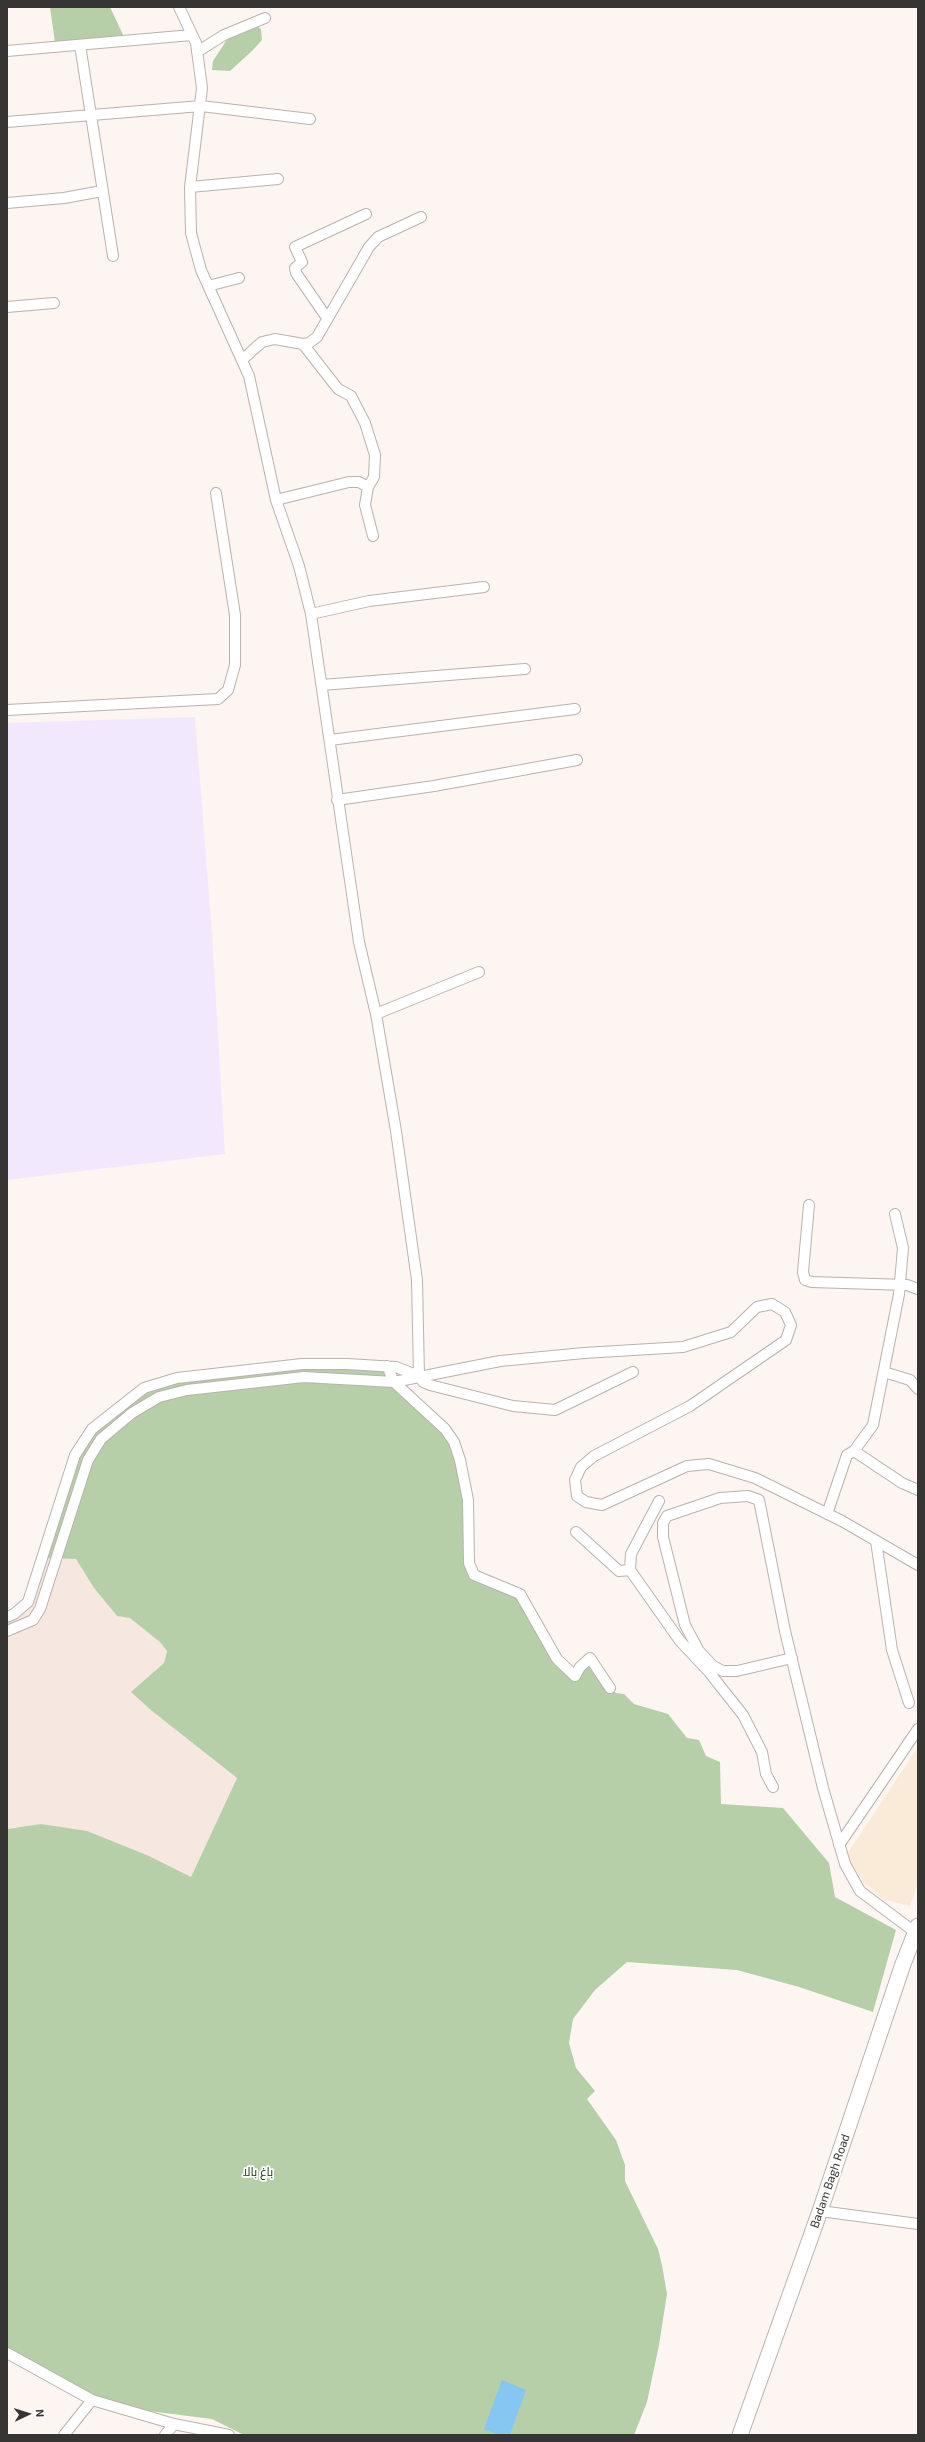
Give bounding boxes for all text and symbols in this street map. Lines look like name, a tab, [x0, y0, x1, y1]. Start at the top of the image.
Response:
street label: Badam Bagh Road	[807, 2132, 853, 2230]
park label: باغ بالا	[243, 2165, 273, 2179]
north arrow	[8, 2394, 48, 2434]
text: N	[34, 2409, 47, 2418]

